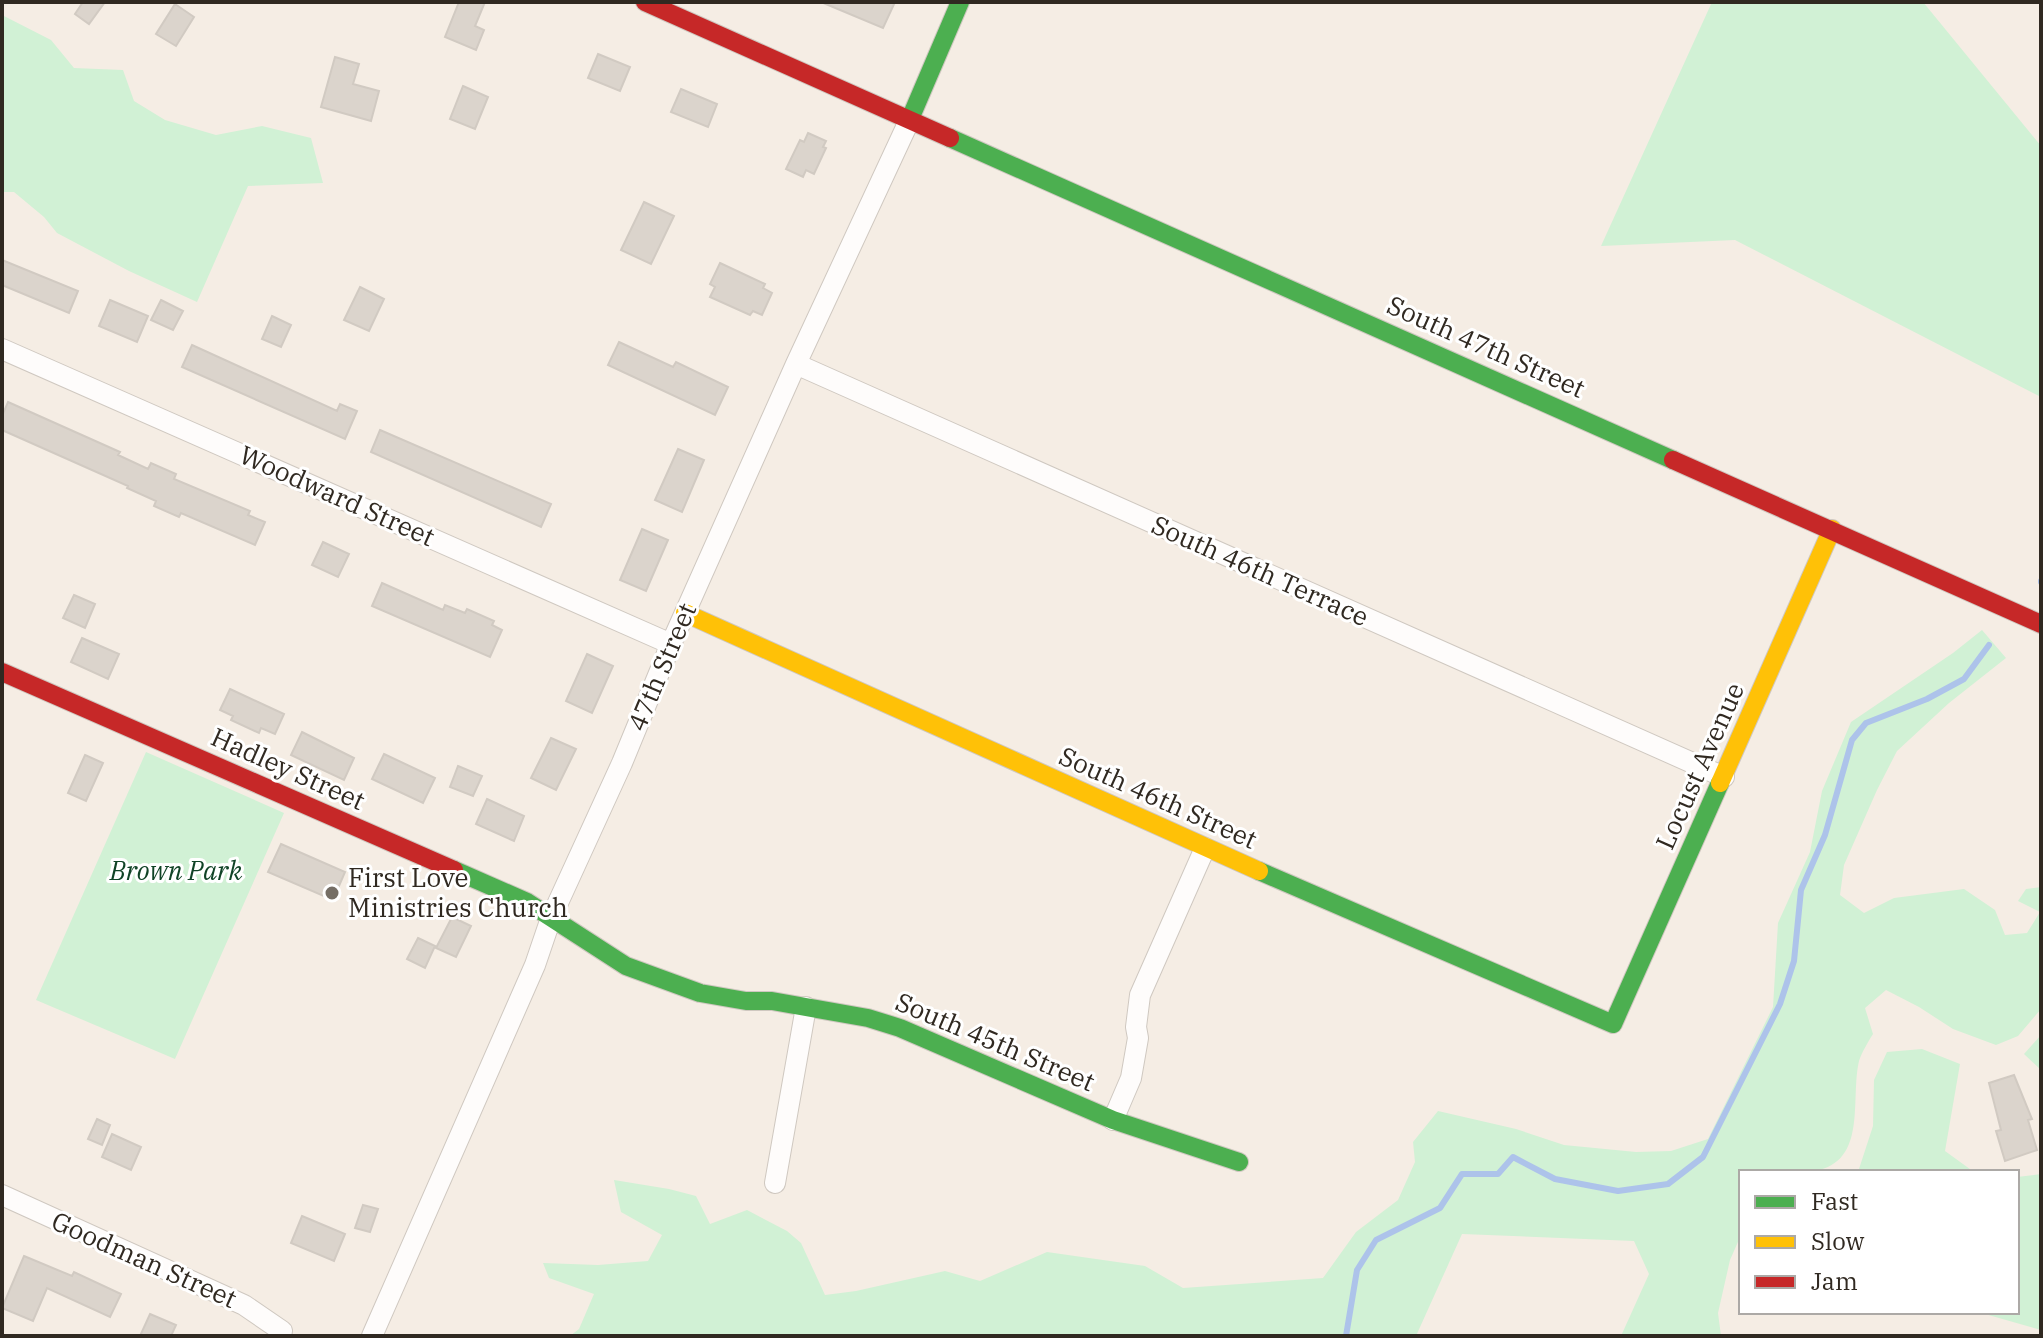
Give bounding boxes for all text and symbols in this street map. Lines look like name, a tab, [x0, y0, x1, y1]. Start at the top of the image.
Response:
street label: South 47th Street	[1382, 287, 1591, 405]
street label: Woodward Street	[234, 437, 440, 553]
street label: South 46th Terrace	[1147, 507, 1374, 633]
street label: 47th Street	[619, 598, 703, 736]
street label: Locust Avenue	[1647, 677, 1751, 854]
street label: Hadley Street	[206, 719, 371, 817]
street label: South 46th Street	[1054, 738, 1263, 856]
park label: Brown Park	[109, 853, 242, 887]
place label: First Love Ministries Church	[348, 860, 568, 924]
marker: First Love Ministries Church	[323, 884, 341, 902]
street label: South 45th Street	[891, 984, 1100, 1098]
legend	[1739, 1170, 2019, 1314]
text: Fast	[1811, 1185, 1858, 1217]
street label: Goodman Street	[47, 1203, 242, 1315]
text: Slow	[1811, 1225, 1865, 1257]
text: Jam	[1811, 1265, 1858, 1297]

